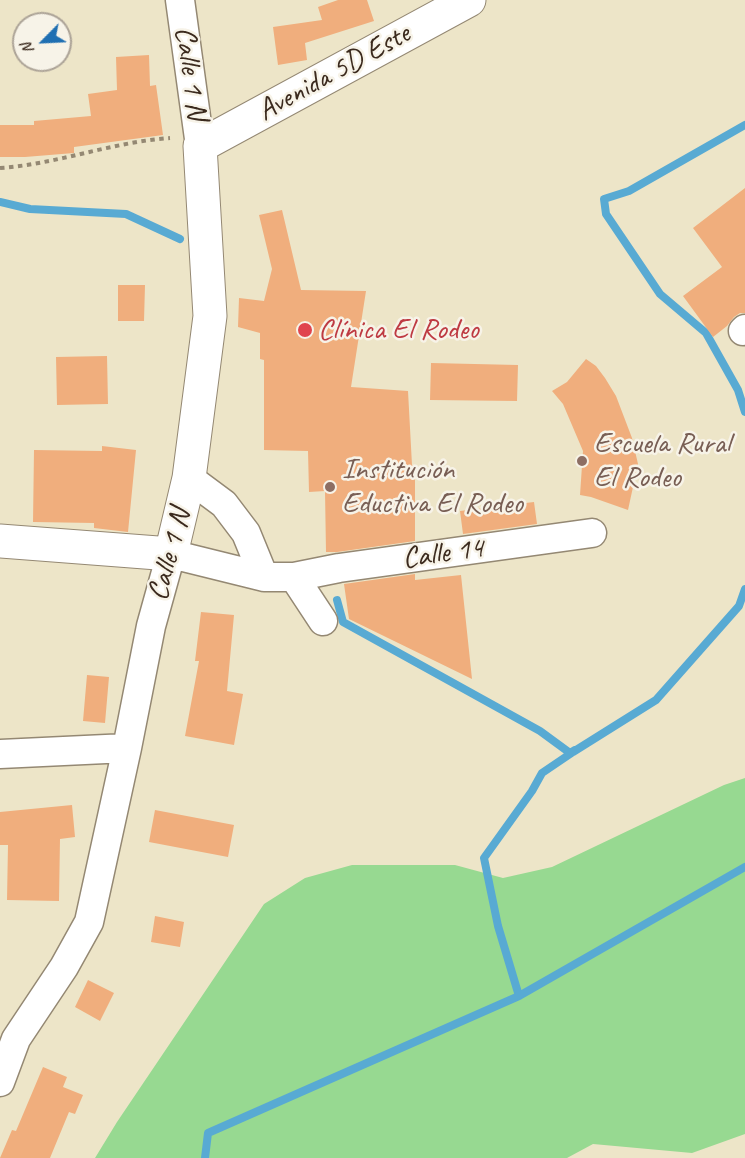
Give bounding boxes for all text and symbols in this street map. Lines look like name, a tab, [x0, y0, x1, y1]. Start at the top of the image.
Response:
north arrow	[12, 12, 72, 72]
street label: Avenida 5D Este	[251, 16, 417, 130]
street label: Calle 1 N	[166, 24, 214, 122]
text: N	[16, 40, 39, 57]
place label: Clínica El Rodeo	[318, 312, 479, 348]
marker: Clínica El Rodeo	[296, 321, 314, 339]
place label: Escuela Rural El Rodeo	[594, 426, 730, 496]
place label: Institución Eductiva El Rodeo	[342, 452, 523, 522]
marker: Escuela Rural El Rodeo	[575, 454, 589, 468]
marker: Institución Eductiva El Rodeo	[323, 480, 337, 494]
street label: Calle 1 N	[141, 505, 199, 605]
street label: Calle 14	[400, 531, 486, 577]

